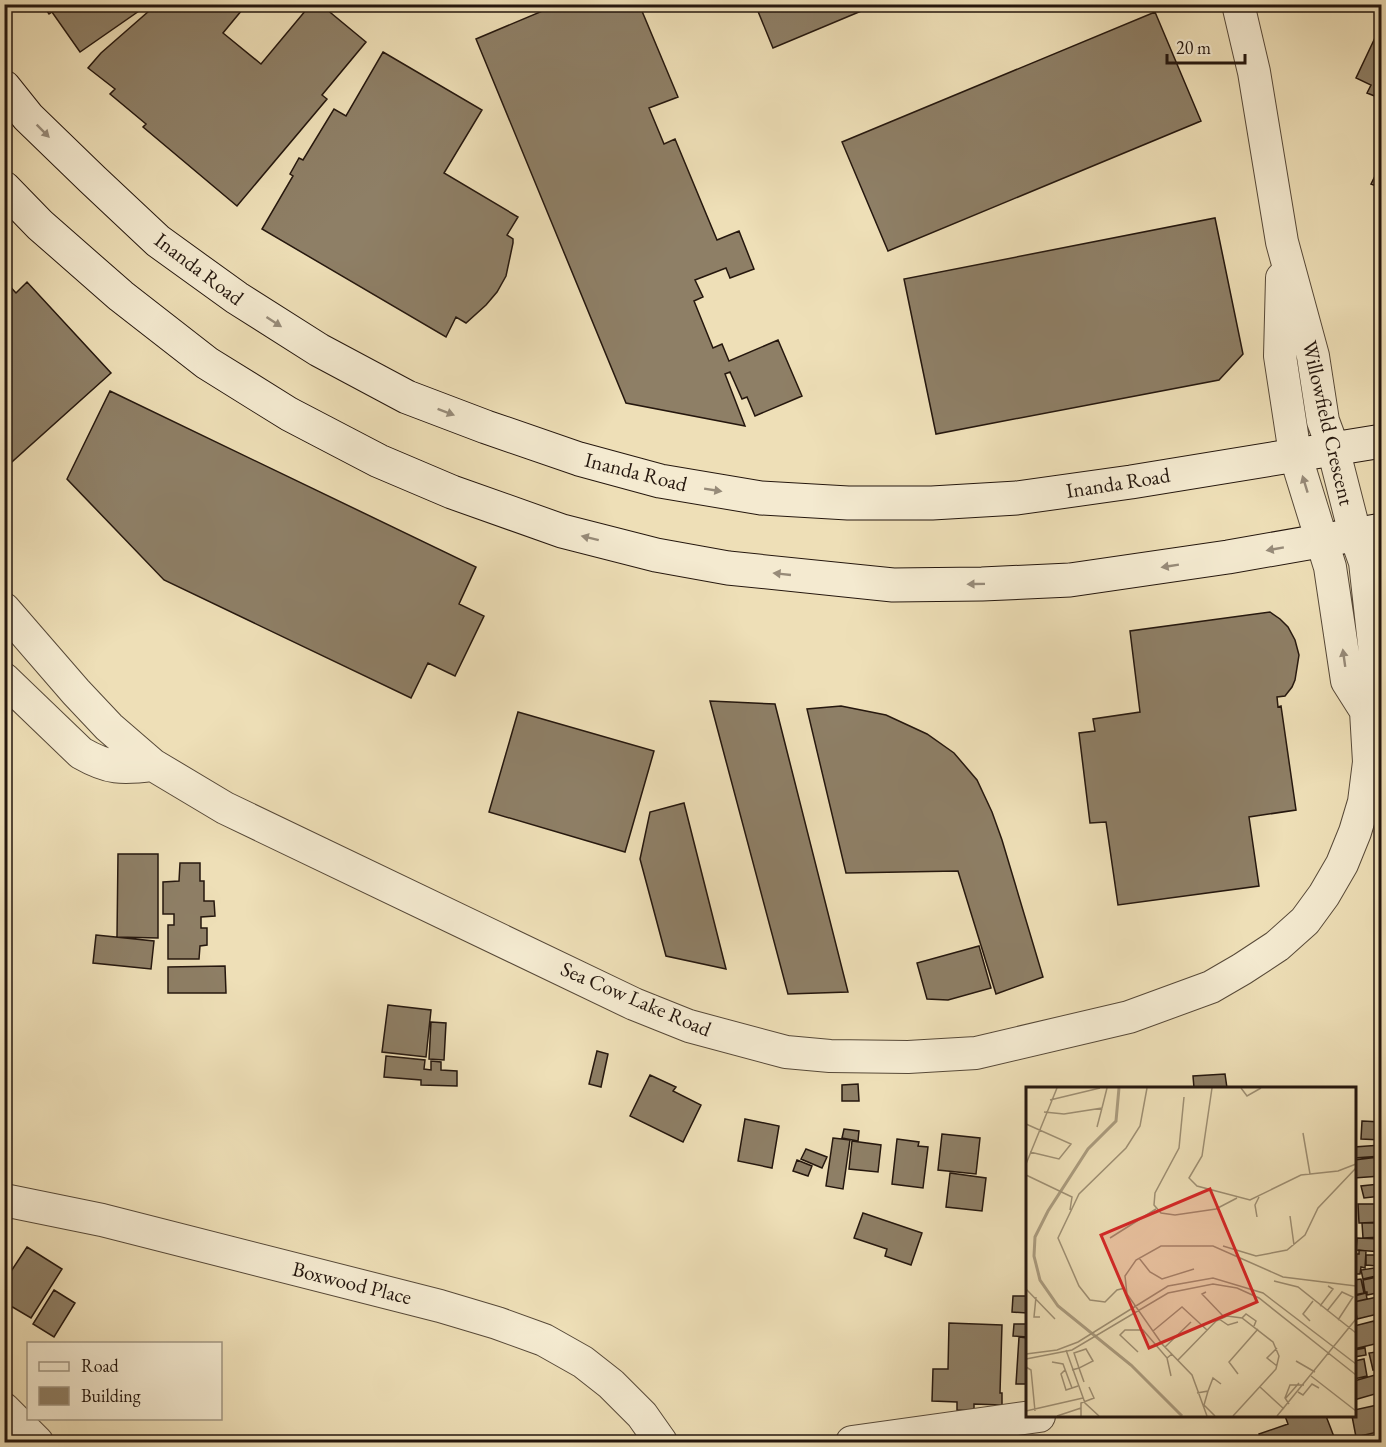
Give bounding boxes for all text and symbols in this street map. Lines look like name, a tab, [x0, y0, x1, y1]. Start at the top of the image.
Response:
scale bar	[1167, 27, 1245, 65]
text: 20 m	[1176, 36, 1211, 59]
one-way arrow	[35, 124, 49, 138]
street label: Inanda Road	[149, 226, 250, 311]
one-way arrow	[266, 316, 282, 327]
street label: Willowfield Crescent	[1296, 338, 1361, 508]
one-way arrow	[437, 408, 455, 417]
street label: Inanda Road	[582, 446, 691, 497]
street label: Inanda Road	[1064, 461, 1172, 504]
one-way arrow	[1300, 475, 1309, 493]
one-way arrow	[704, 486, 723, 495]
one-way arrow	[581, 533, 599, 543]
one-way arrow	[1265, 544, 1284, 553]
one-way arrow	[1160, 561, 1179, 570]
one-way arrow	[772, 569, 791, 579]
one-way arrow	[966, 579, 985, 588]
one-way arrow	[1339, 648, 1348, 667]
street label: Sea Cow Lake Road	[557, 955, 716, 1043]
inset map	[1026, 1087, 1356, 1417]
street label: Boxwood Place	[290, 1255, 414, 1310]
legend	[27, 1342, 222, 1420]
text: Road	[81, 1354, 120, 1377]
text: Building	[81, 1384, 141, 1407]

